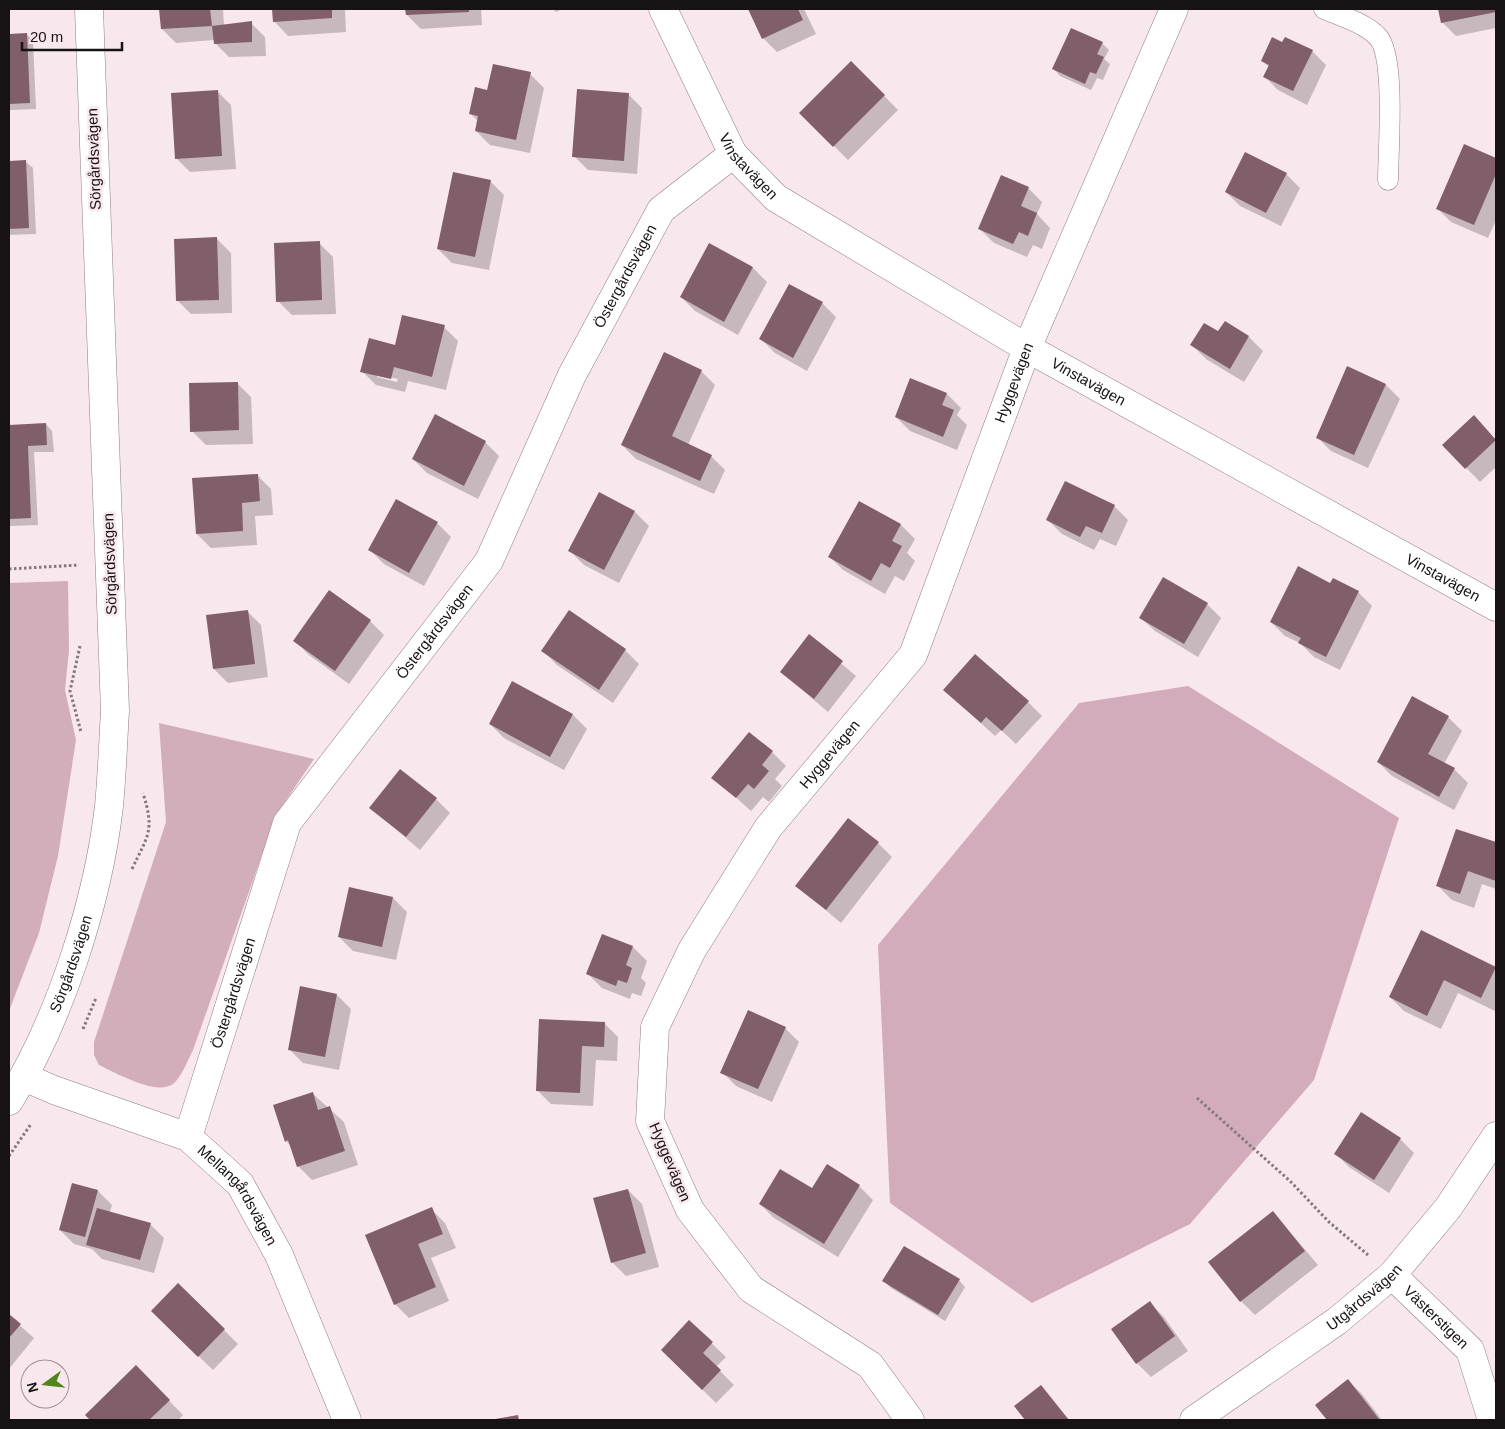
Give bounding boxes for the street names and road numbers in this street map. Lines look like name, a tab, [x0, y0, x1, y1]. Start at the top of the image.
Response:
street label: Sörgårdsvägen	[83, 108, 104, 210]
street label: Vinstavägen	[716, 130, 781, 203]
street label: Östergårdsvägen	[590, 221, 660, 331]
street label: Hyggevägen	[991, 340, 1036, 425]
street label: Vinstavägen	[1048, 354, 1129, 409]
street label: Sörgårdsvägen	[99, 513, 120, 615]
street label: Vinstavägen	[1403, 550, 1483, 605]
street label: Östergårdsvägen	[392, 580, 476, 682]
street label: Hyggevägen	[796, 716, 863, 792]
street label: Sörgårdsvägen	[46, 913, 95, 1015]
street label: Östergårdsvägen	[208, 935, 258, 1050]
street label: Hyggevägen	[646, 1120, 695, 1204]
street label: Mellangårdsvägen	[194, 1141, 281, 1248]
street label: Utgårdsvägen	[1323, 1261, 1405, 1334]
street label: Västerstigen	[1400, 1282, 1472, 1352]

